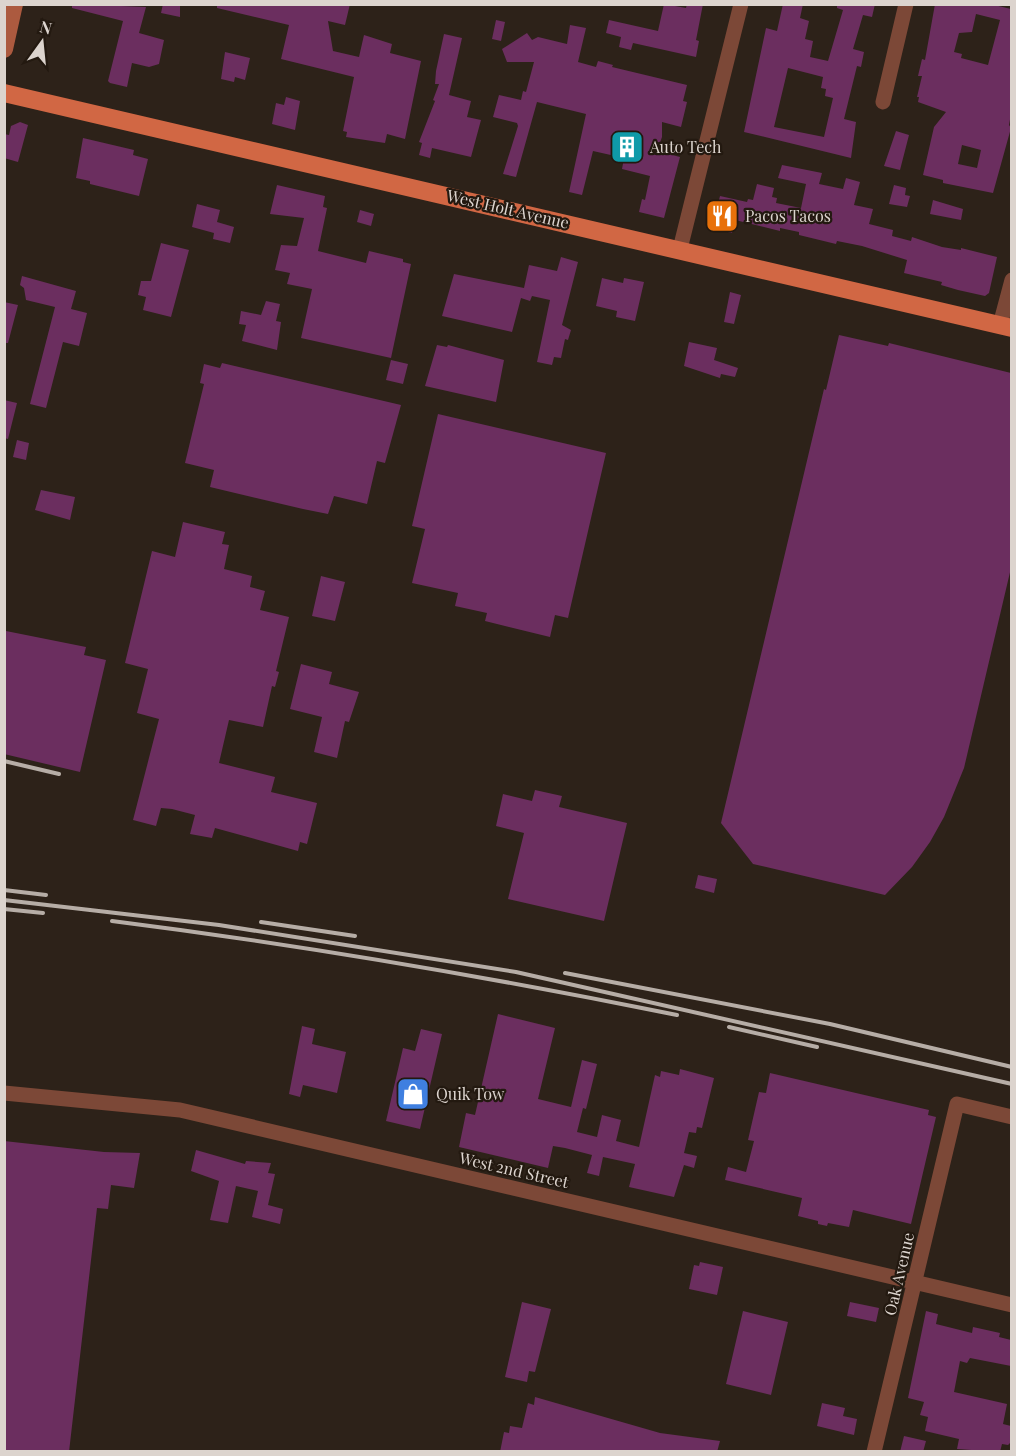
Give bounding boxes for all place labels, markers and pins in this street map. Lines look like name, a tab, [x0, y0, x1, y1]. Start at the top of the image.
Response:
building icon: Auto Tech	[609, 129, 645, 165]
place label: Auto Tech	[649, 136, 722, 157]
restaurant icon: Pacos Tacos	[704, 198, 740, 234]
place label: Pacos Tacos	[745, 205, 831, 226]
shop icon: Quik Tow	[395, 1076, 431, 1112]
place label: Quik Tow	[436, 1083, 505, 1104]

